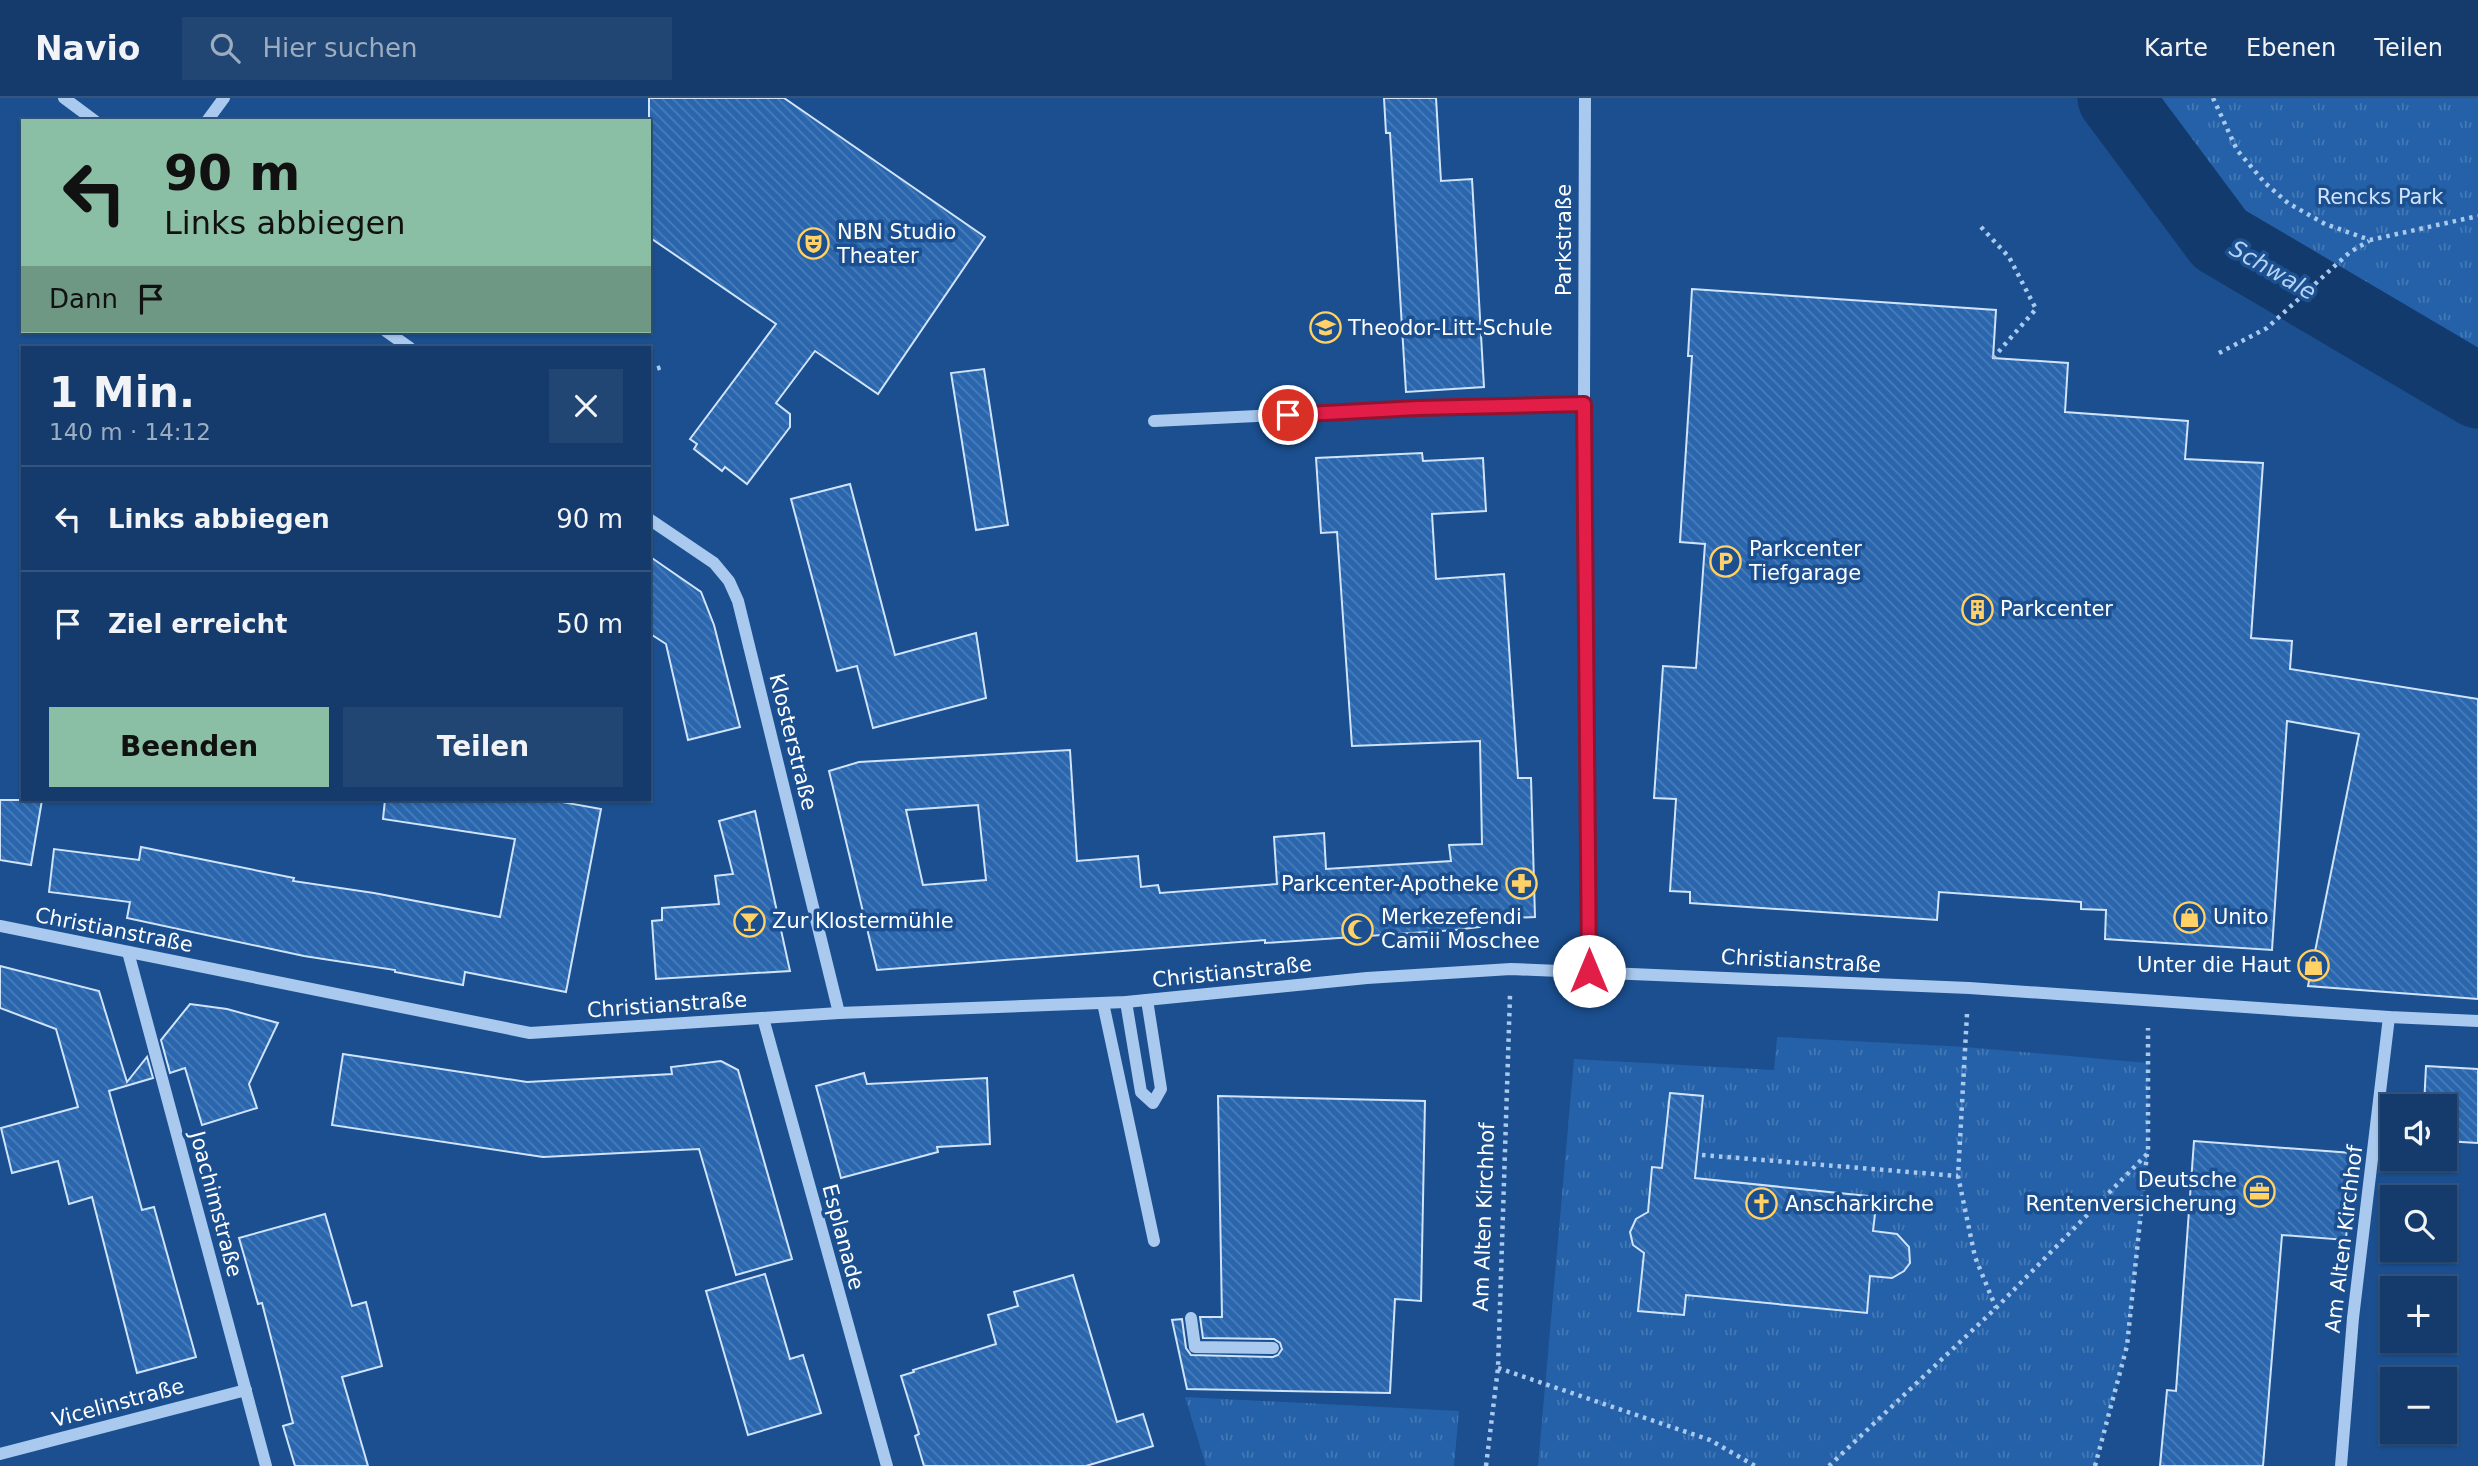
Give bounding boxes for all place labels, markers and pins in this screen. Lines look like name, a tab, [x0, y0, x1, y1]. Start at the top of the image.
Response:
place label: NBN Studio Theater	[836, 220, 956, 268]
theatre icon: NBN Studio Theater	[797, 227, 831, 261]
school or university icon: Theodor-Litt-Schule	[1308, 311, 1342, 345]
place label: Theodor-Litt-Schule	[1347, 316, 1553, 340]
pin	[1258, 385, 1318, 445]
place label: Parkcenter Tiefgarage	[1748, 537, 1862, 585]
parking icon: Parkcenter Tiefgarage	[1709, 544, 1743, 578]
building icon: Parkcenter	[1960, 592, 1994, 626]
place label: Parkcenter	[2000, 597, 2113, 621]
pharmacy icon: Parkcenter-Apotheke	[1505, 867, 1539, 901]
place label: Parkcenter-Apotheke	[1281, 872, 1499, 896]
shop icon: Unito	[2173, 900, 2207, 934]
bar icon: Zur Klostermühle	[732, 904, 766, 938]
place label: Merkezefendi Camii Moschee	[1381, 905, 1540, 953]
place label: Unito	[2213, 905, 2269, 929]
place label: Zur Klostermühle	[772, 909, 954, 933]
mosque icon: Merkezefendi Camii Moschee	[1341, 912, 1375, 946]
shop icon: Unter die Haut	[2297, 948, 2331, 982]
place label: Unter die Haut	[2137, 953, 2291, 977]
place label: Deutsche Rentenversicherung	[2026, 1168, 2237, 1216]
office icon: Deutsche Rentenversicherung	[2243, 1175, 2277, 1209]
church icon: Anscharkirche	[1745, 1187, 1779, 1221]
place label: Anscharkirche	[1785, 1192, 1934, 1216]

